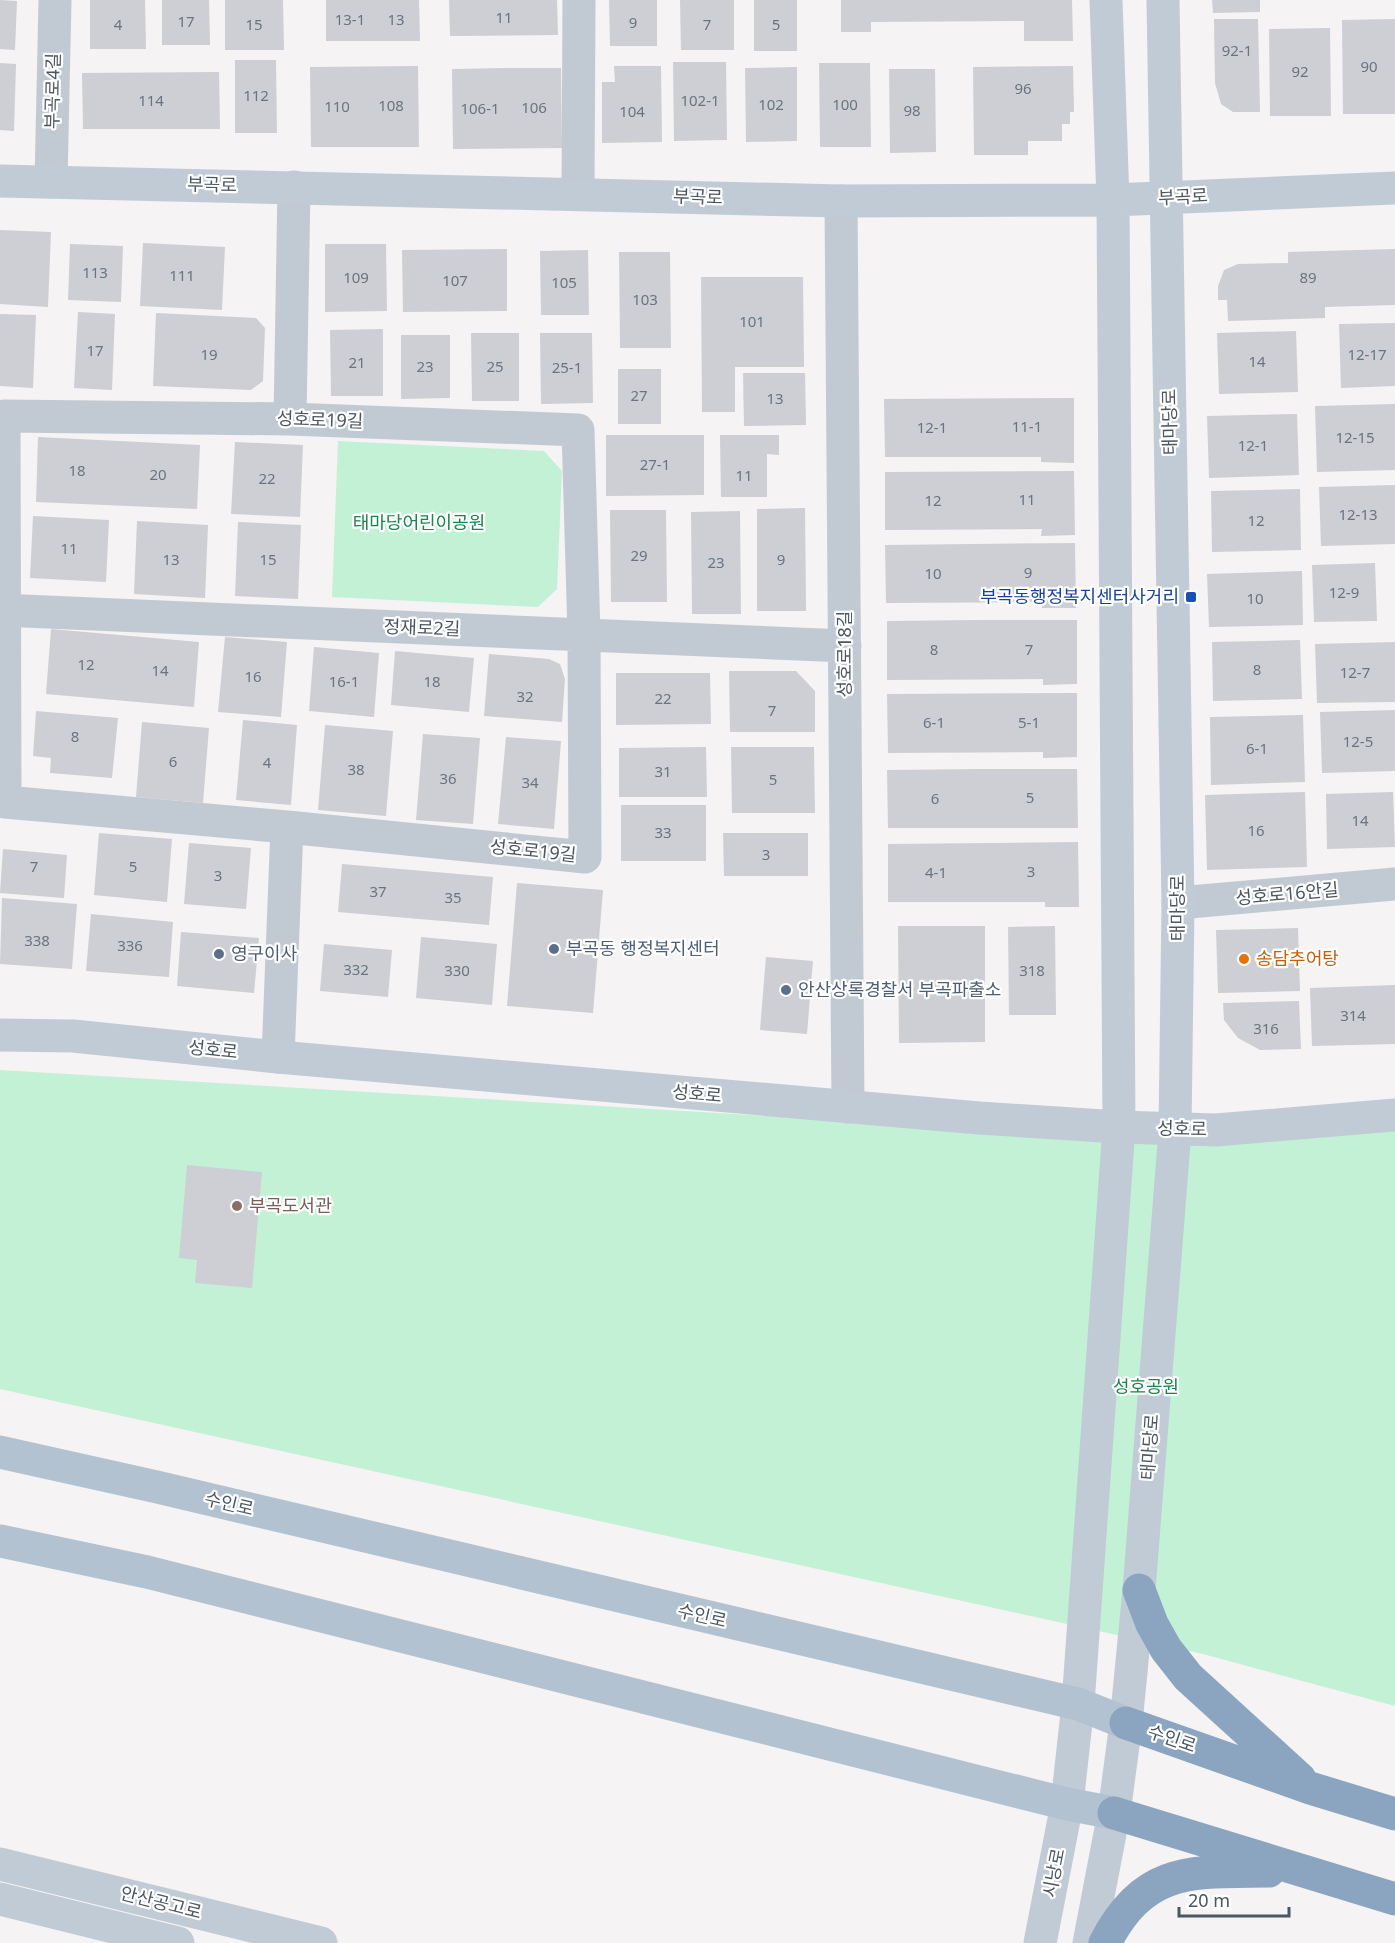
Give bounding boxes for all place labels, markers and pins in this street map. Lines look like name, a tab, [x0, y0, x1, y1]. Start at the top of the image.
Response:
place label: 부곡동행정복지센터사거리	[980, 584, 1179, 608]
marker: 부곡동행정복지센터사거리	[1184, 590, 1198, 604]
place label: 부곡동 행정복지센터	[566, 936, 720, 960]
place label: 영구이사	[231, 941, 298, 965]
marker: 부곡동 행정복지센터	[547, 942, 561, 956]
place label: 송담추어탕	[1256, 946, 1339, 970]
marker: 영구이사	[212, 947, 226, 961]
marker: 송담추어탕	[1237, 952, 1251, 966]
place label: 안산상록경찰서 부곡파출소	[798, 977, 1001, 1001]
marker: 안산상록경찰서 부곡파출소	[779, 983, 793, 997]
place label: 부곡도서관	[249, 1193, 332, 1217]
marker: 부곡도서관	[230, 1199, 244, 1213]

